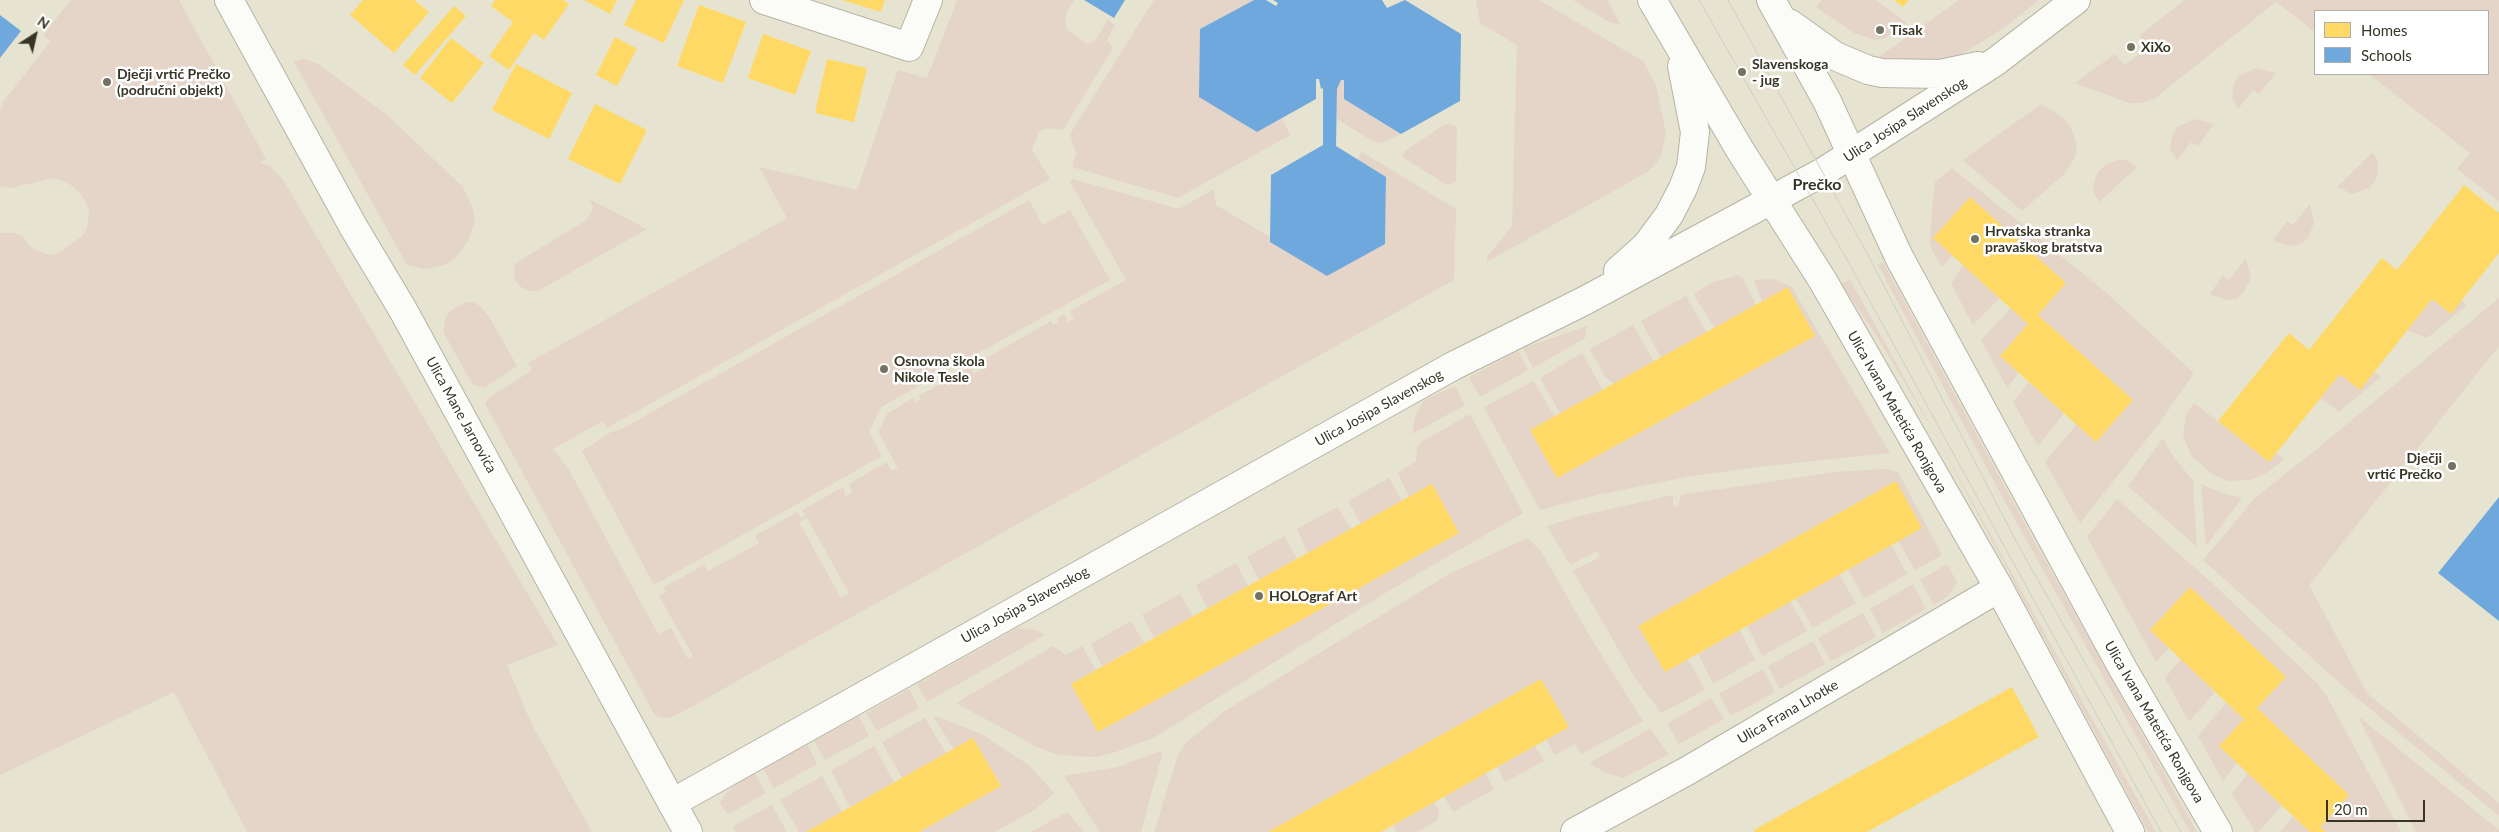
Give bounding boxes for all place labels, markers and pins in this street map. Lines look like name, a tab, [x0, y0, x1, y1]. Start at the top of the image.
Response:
place label: Tisak	[1890, 22, 1923, 38]
marker: Tisak	[1874, 24, 1886, 36]
place label: XiXo	[2141, 39, 2171, 55]
marker: XiXo	[2125, 41, 2137, 53]
place label: Slavenskoga - jug	[1752, 56, 1828, 88]
place label: Dječji vrtić Prečko (područni objekt)	[117, 66, 231, 98]
marker: Slavenskoga - jug	[1736, 66, 1748, 78]
marker: Dječji vrtić Prečko (područni objekt)	[101, 76, 113, 88]
place label: Hrvatska stranka pravaškog bratstva	[1985, 223, 2102, 256]
marker: Hrvatska stranka pravaškog bratstva	[1969, 233, 1981, 245]
place label: Osnovna škola Nikole Tesle	[894, 353, 985, 386]
marker: Osnovna škola Nikole Tesle	[878, 363, 890, 375]
place label: Dječji vrtić Prečko	[2367, 450, 2442, 482]
marker: Dječji vrtić Prečko	[2446, 460, 2458, 472]
place label: HOLOgraf Art	[1269, 588, 1357, 604]
marker: HOLOgraf Art	[1253, 590, 1265, 602]

